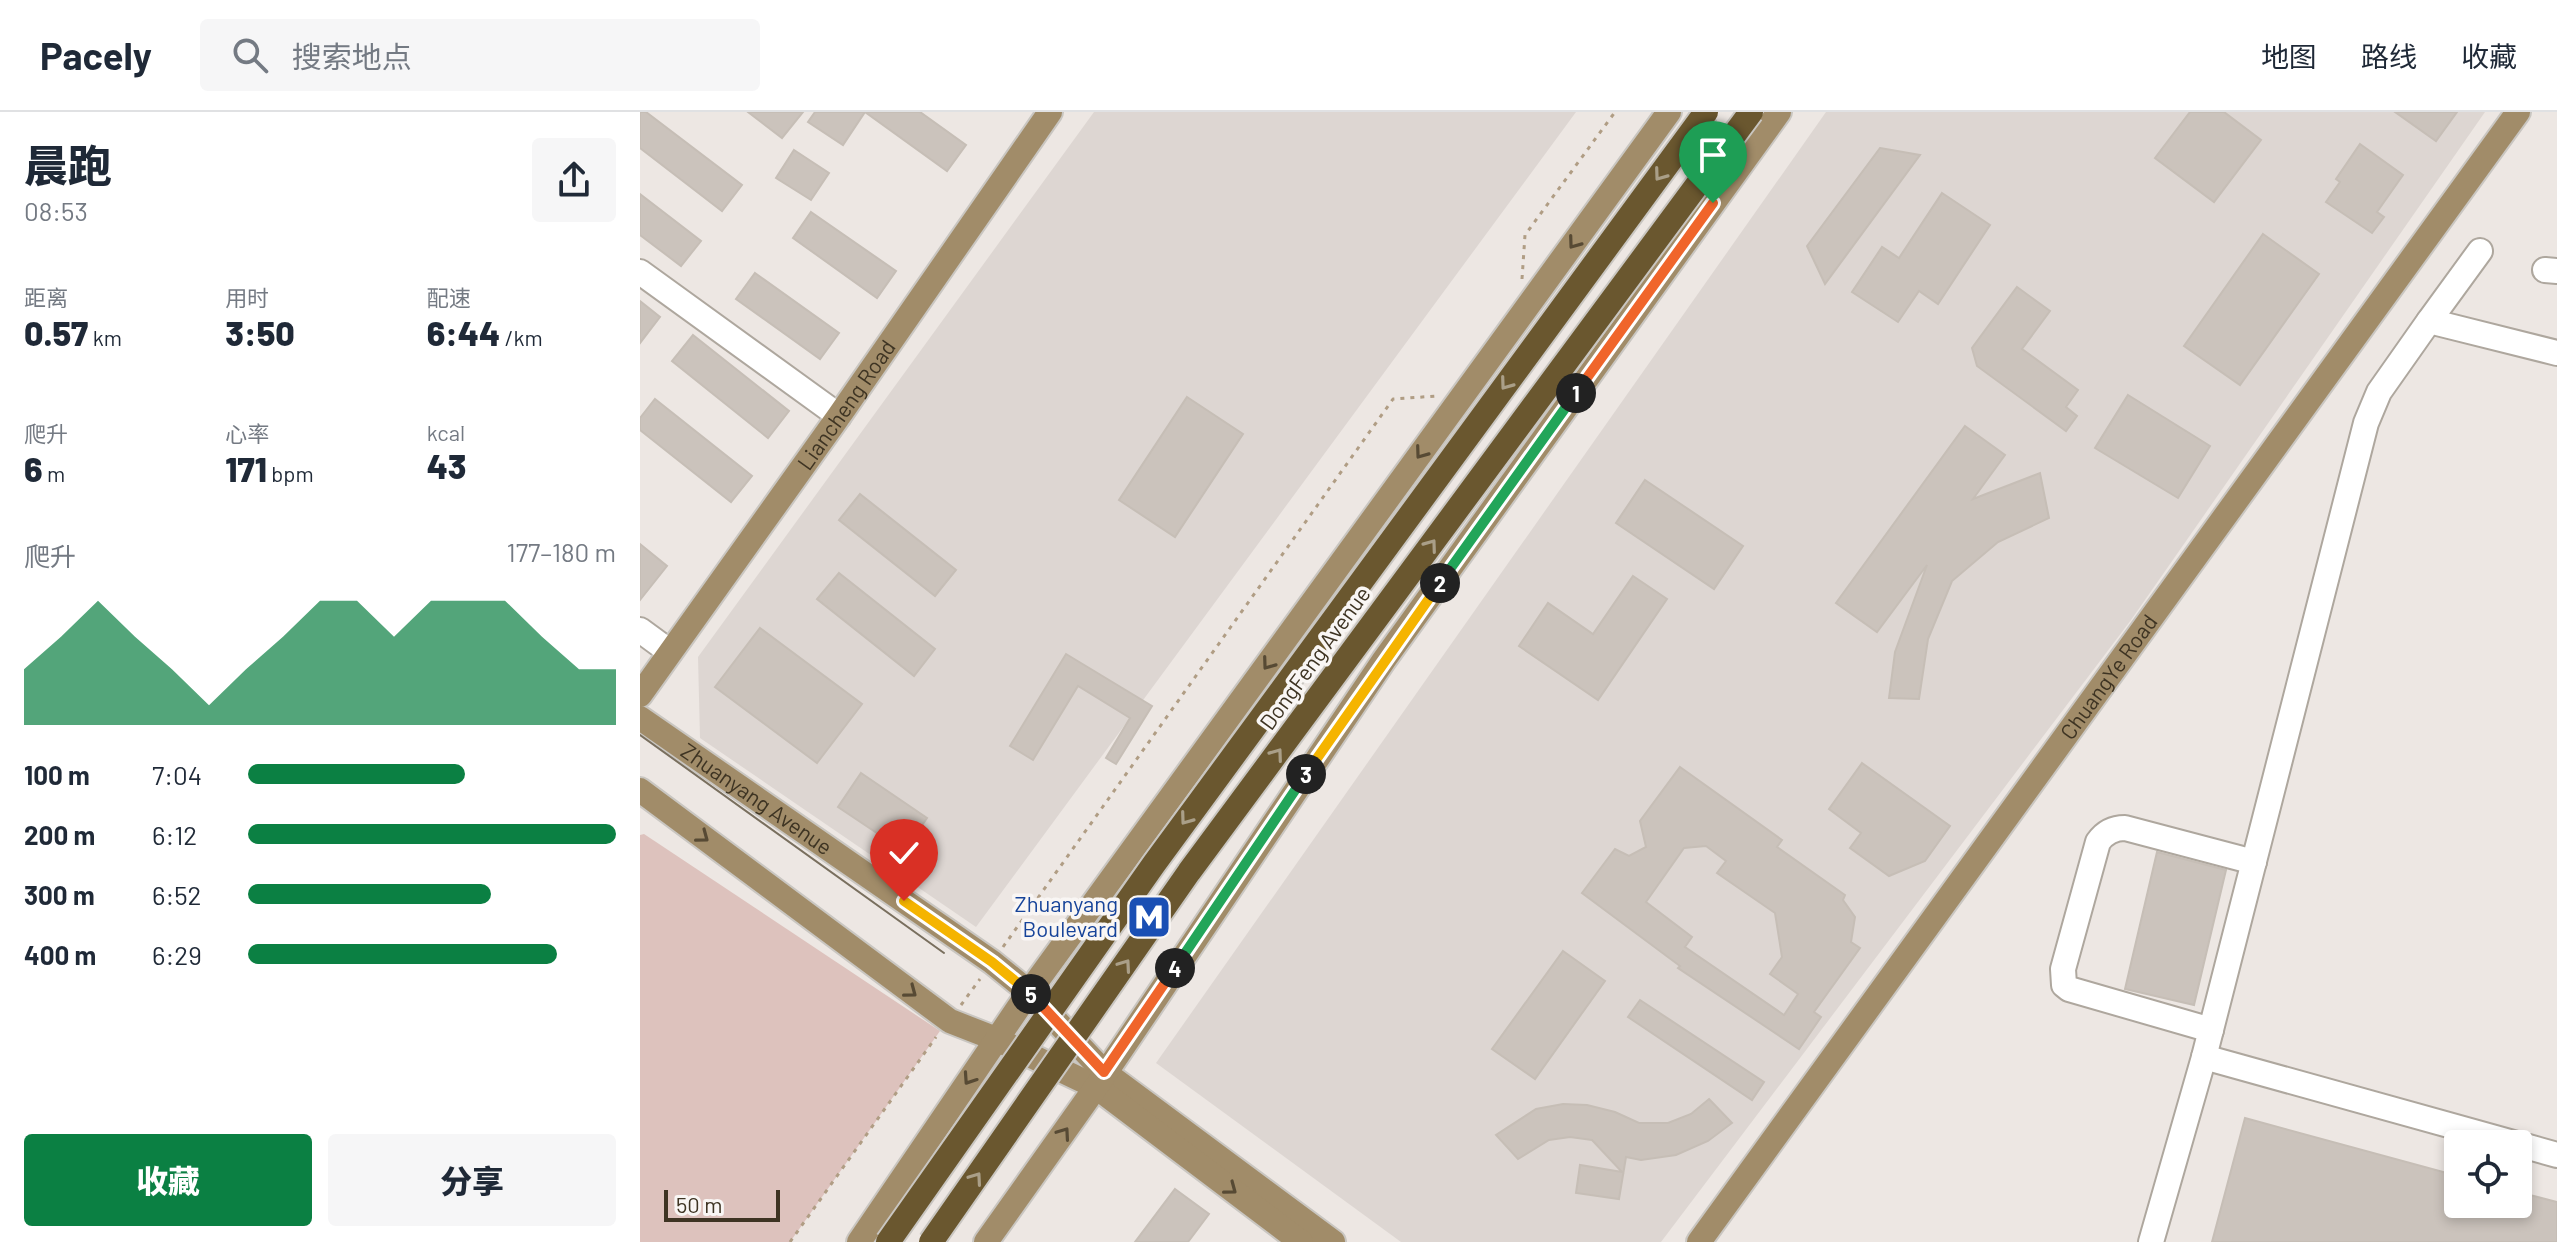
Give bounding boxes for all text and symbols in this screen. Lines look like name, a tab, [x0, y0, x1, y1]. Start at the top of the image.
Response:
search box	[200, 19, 760, 91]
text: Pacely	[40, 32, 152, 78]
icon: search	[228, 33, 272, 77]
text: 搜索地点	[292, 38, 412, 74]
text: 地图	[2261, 39, 2317, 73]
text: 路线	[2361, 39, 2417, 73]
text: 收藏	[2461, 39, 2517, 73]
pin	[1679, 121, 1747, 203]
icon: arrive	[1691, 133, 1735, 177]
text: 晨跑	[24, 138, 112, 191]
button: share	[532, 138, 616, 222]
one-way arrow	[1655, 166, 1670, 181]
text: 08:53	[24, 195, 88, 226]
one-way arrow	[1569, 234, 1584, 249]
text: 距离	[24, 284, 68, 310]
text: 用时	[225, 284, 269, 310]
text: 配速	[427, 284, 471, 310]
text: 0.57	[24, 312, 88, 353]
text: 3:50	[225, 312, 295, 353]
text: 6:44	[427, 312, 500, 353]
text: km	[88, 324, 122, 350]
text: /km	[500, 324, 543, 350]
street label: Liancheng Road	[791, 334, 900, 474]
pin: 1	[1556, 373, 1596, 413]
one-way arrow	[1501, 376, 1516, 390]
text: 1	[1572, 380, 1580, 406]
text: kcal	[427, 419, 465, 445]
text: 爬升	[24, 420, 68, 446]
text: 心率	[225, 420, 269, 446]
text: 43	[427, 445, 467, 486]
one-way arrow	[1416, 445, 1431, 459]
text: 6	[24, 448, 43, 489]
text: 171	[225, 448, 267, 489]
text: m	[43, 460, 65, 486]
text: bpm	[267, 460, 314, 486]
text: 177–180 m	[507, 536, 616, 567]
one-way arrow	[1422, 539, 1436, 554]
text: 爬升	[24, 540, 76, 571]
pin: 2	[1420, 563, 1460, 603]
text: 2	[1434, 570, 1446, 596]
street label: DongFeng Avenue	[1254, 581, 1375, 734]
street label: ChuangYe Road	[2054, 609, 2162, 744]
one-way arrow	[1263, 655, 1278, 669]
street label: Zhuanyang Avenue	[677, 737, 838, 859]
one-way arrow	[1267, 748, 1281, 763]
pin: 3	[1286, 754, 1326, 794]
text: 100 m	[24, 759, 90, 790]
text: 7:04	[152, 759, 202, 790]
text: 3	[1300, 761, 1312, 787]
one-way arrow	[1181, 811, 1196, 825]
text: 200 m	[24, 819, 95, 850]
text: 6:12	[152, 819, 197, 850]
pin	[870, 819, 938, 901]
one-way arrow	[694, 827, 708, 841]
icon: check	[882, 831, 926, 875]
text: 300 m	[24, 879, 95, 910]
text: 6:52	[152, 879, 202, 910]
place label: Zhuanyang Boulevard	[1015, 890, 1118, 941]
metro station icon: Zhuanyang Boulevard	[1125, 893, 1173, 941]
text: 400 m	[24, 939, 96, 970]
text: 6:29	[152, 939, 202, 970]
pin: 4	[1155, 948, 1195, 988]
text: 4	[1168, 955, 1182, 981]
one-way arrow	[1115, 959, 1130, 973]
pin: 5	[1011, 974, 1051, 1014]
text: 5	[1025, 981, 1037, 1007]
one-way arrow	[902, 982, 917, 996]
one-way arrow	[964, 1070, 979, 1085]
one-way arrow	[1054, 1127, 1068, 1141]
map controls	[2444, 1130, 2532, 1218]
button: locate	[2444, 1130, 2532, 1218]
button: 收藏	[24, 1134, 312, 1226]
button: 分享	[328, 1134, 616, 1226]
one-way arrow	[966, 1173, 981, 1187]
one-way arrow	[1222, 1180, 1237, 1194]
scale bar	[664, 1186, 780, 1222]
text: 50 m	[676, 1191, 722, 1217]

